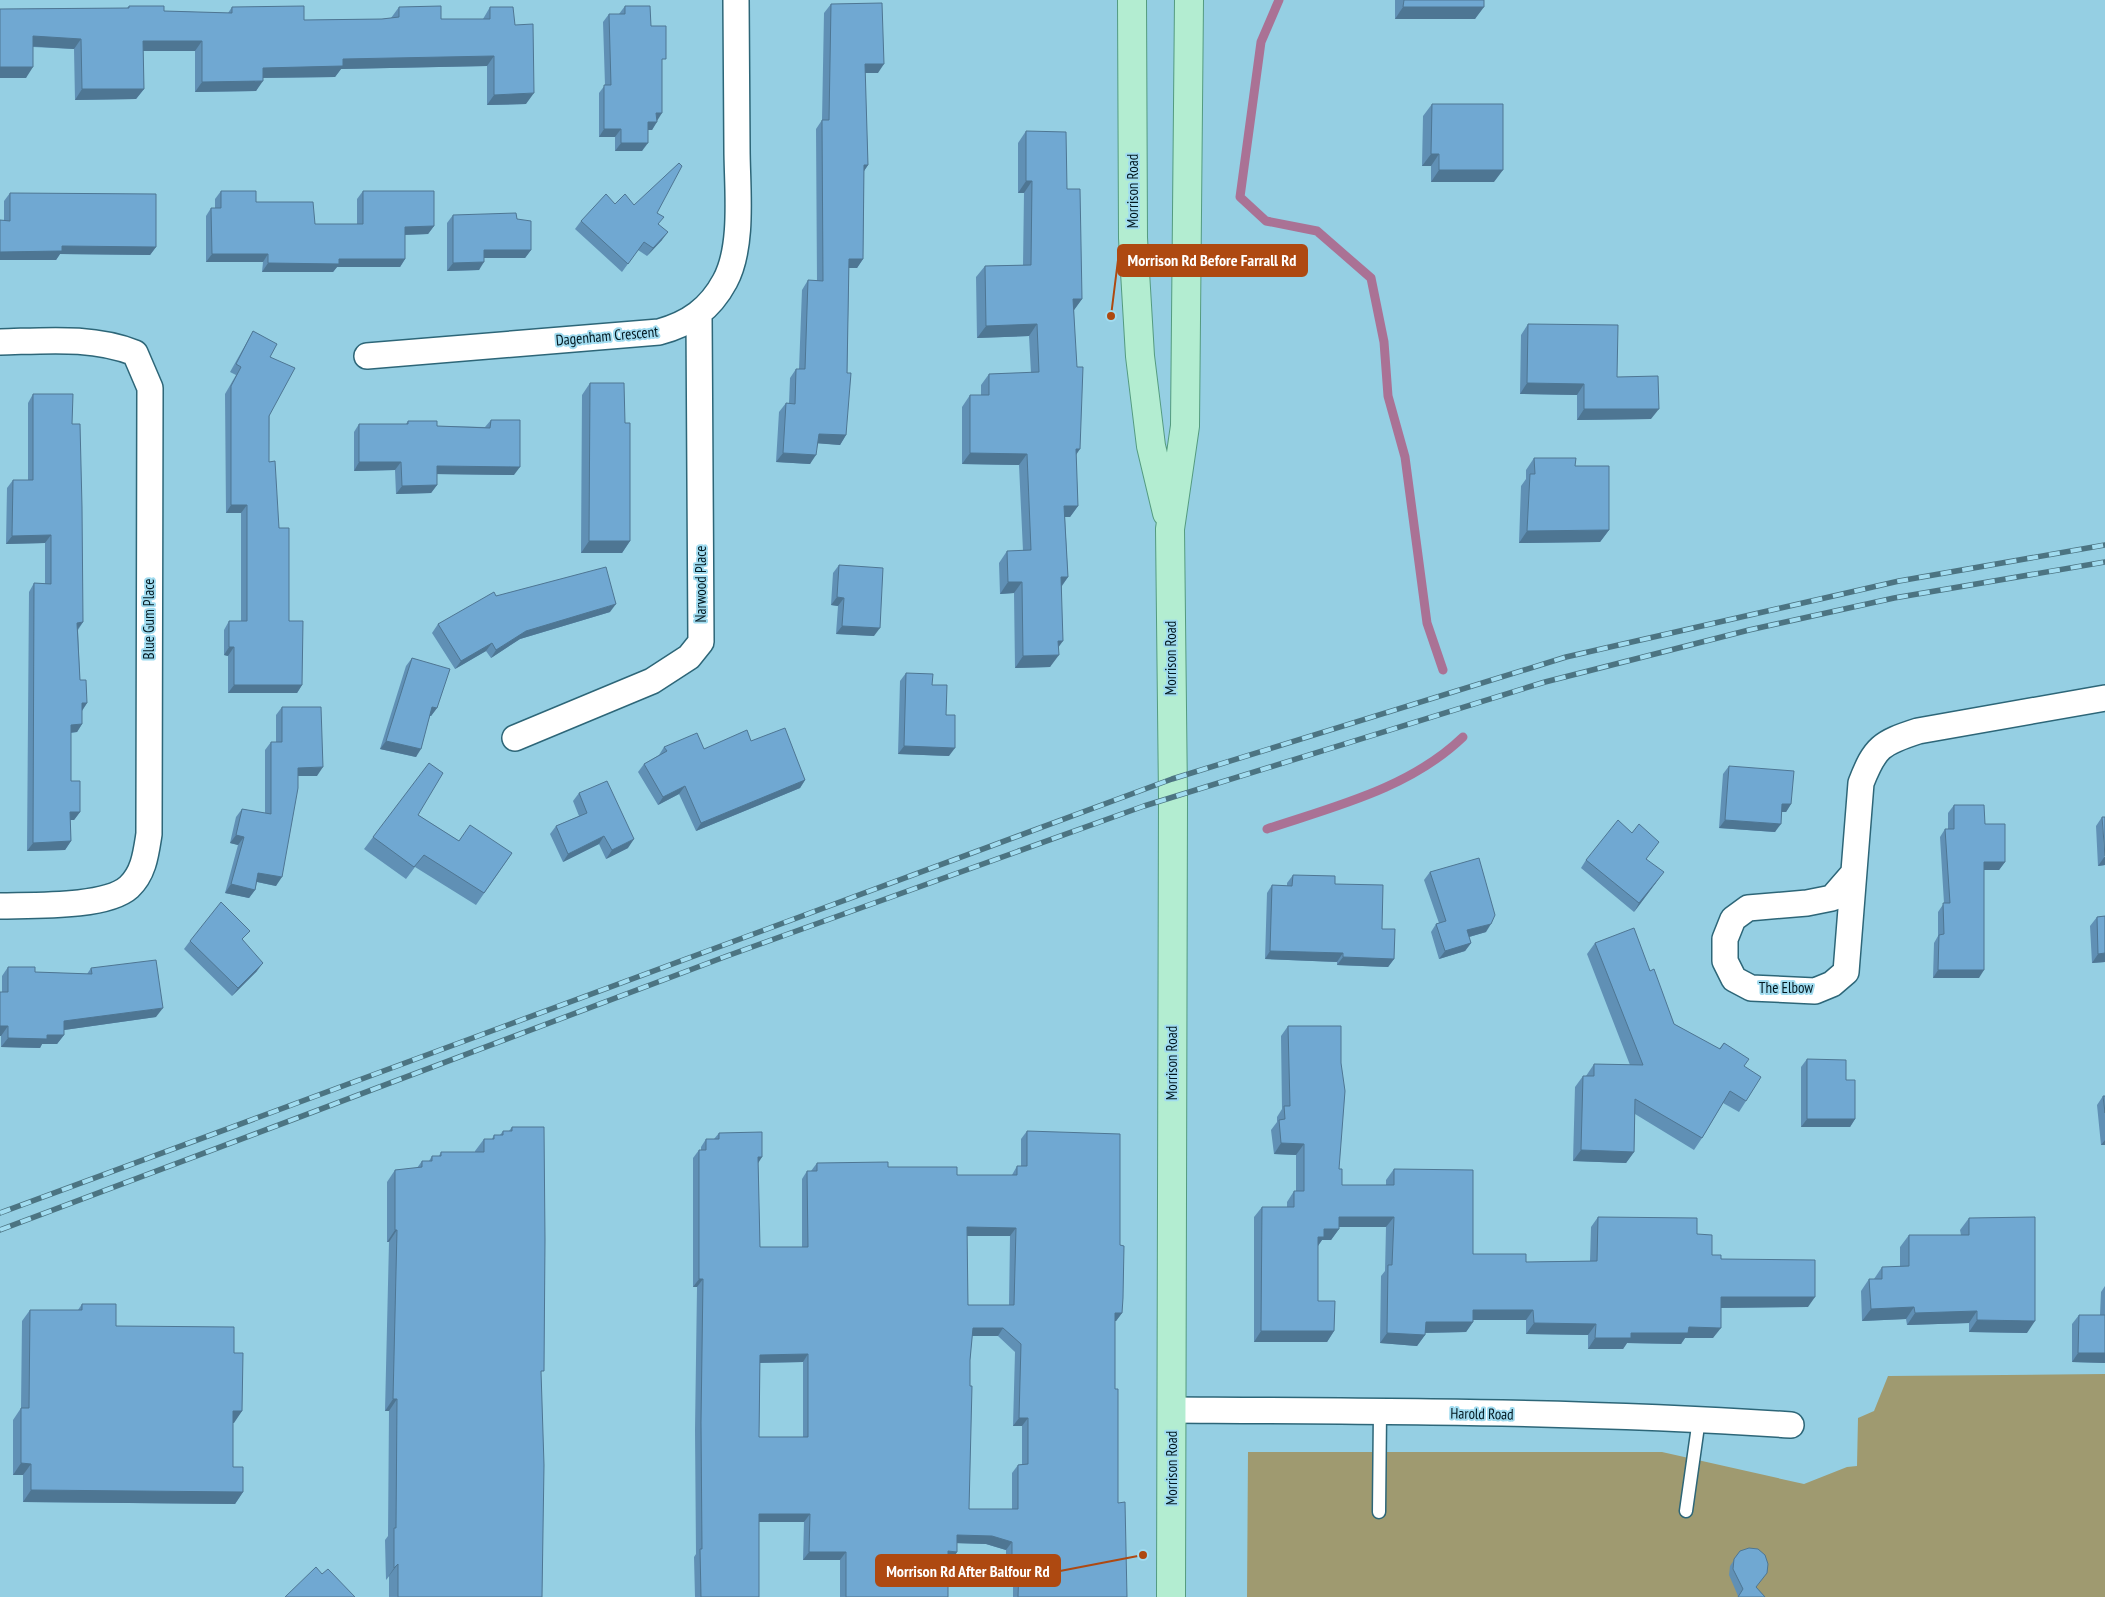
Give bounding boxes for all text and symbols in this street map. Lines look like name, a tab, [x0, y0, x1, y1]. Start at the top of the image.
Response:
street label: Morrison Road	[1123, 154, 1142, 228]
callout: Morrison Rd Before Farrall Rd	[1118, 245, 1307, 276]
text: Morrison Rd Before Farrall Rd	[1128, 250, 1296, 270]
street label: Dagenham Crescent	[555, 322, 659, 349]
street label: Narwood Place	[691, 545, 710, 623]
street label: Blue Gum Place	[139, 579, 158, 659]
street label: Morrison Road	[1161, 621, 1180, 695]
street label: The Elbow	[1759, 978, 1813, 997]
street label: Morrison Road	[1162, 1026, 1181, 1100]
street label: Harold Road	[1450, 1403, 1514, 1424]
street label: Morrison Road	[1162, 1431, 1181, 1505]
callout: Morrison Rd After Balfour Rd	[876, 1555, 1060, 1586]
text: Morrison Rd After Balfour Rd	[886, 1561, 1050, 1581]

